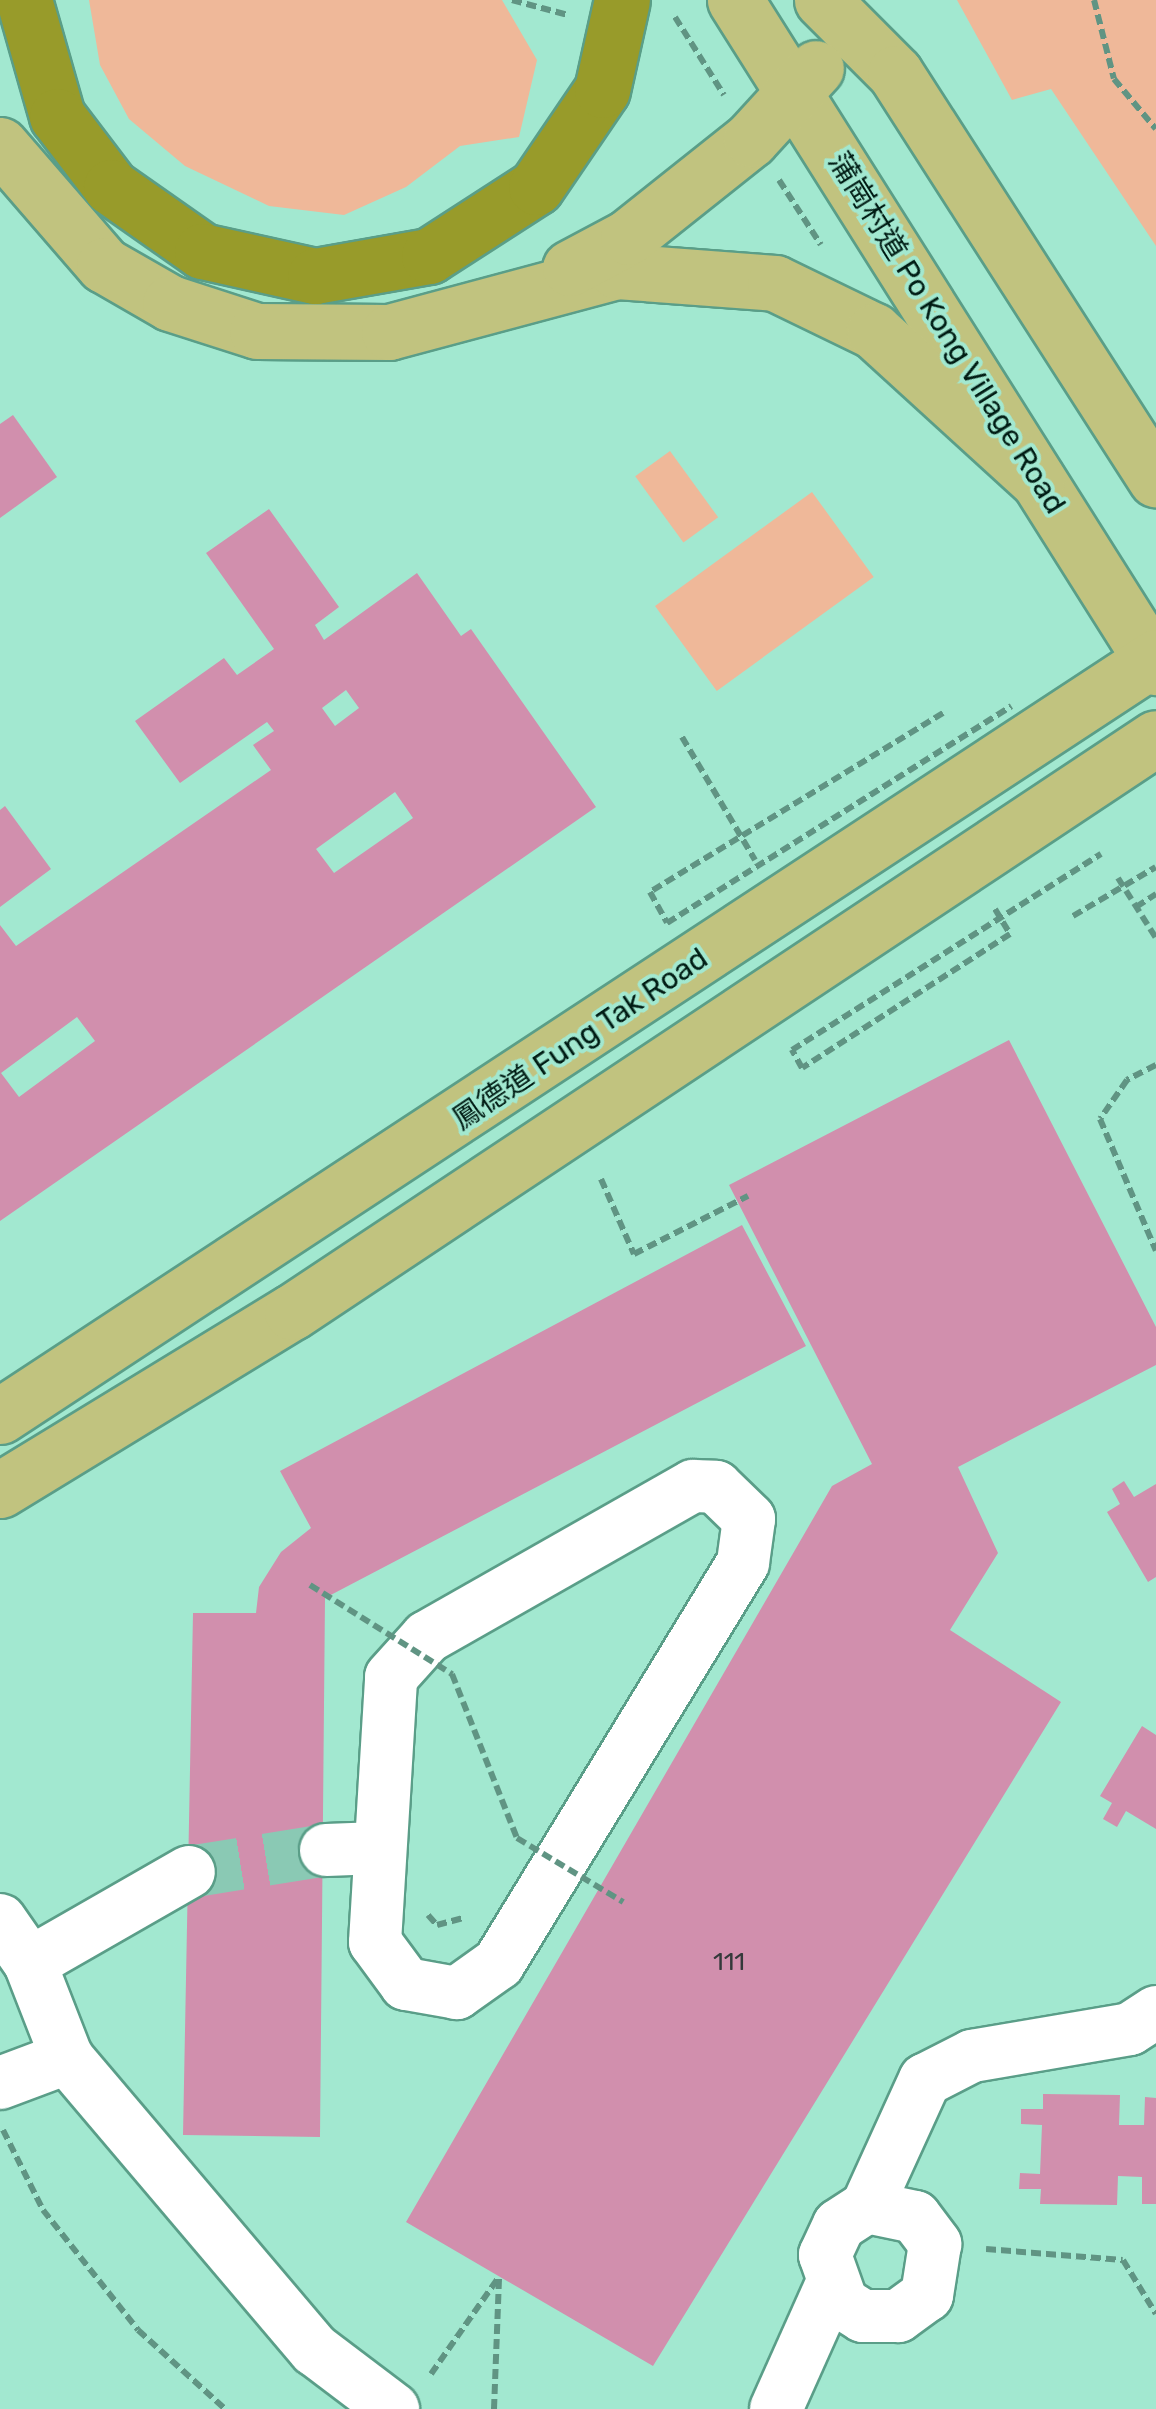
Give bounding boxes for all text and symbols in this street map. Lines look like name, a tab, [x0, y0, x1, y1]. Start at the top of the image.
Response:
street label: 蒲崗村道 Po Kong Village Road	[820, 145, 1074, 521]
street label: 鳳德道 Fung Tak Road	[445, 940, 715, 1138]
house number: 111	[713, 1947, 745, 1977]

